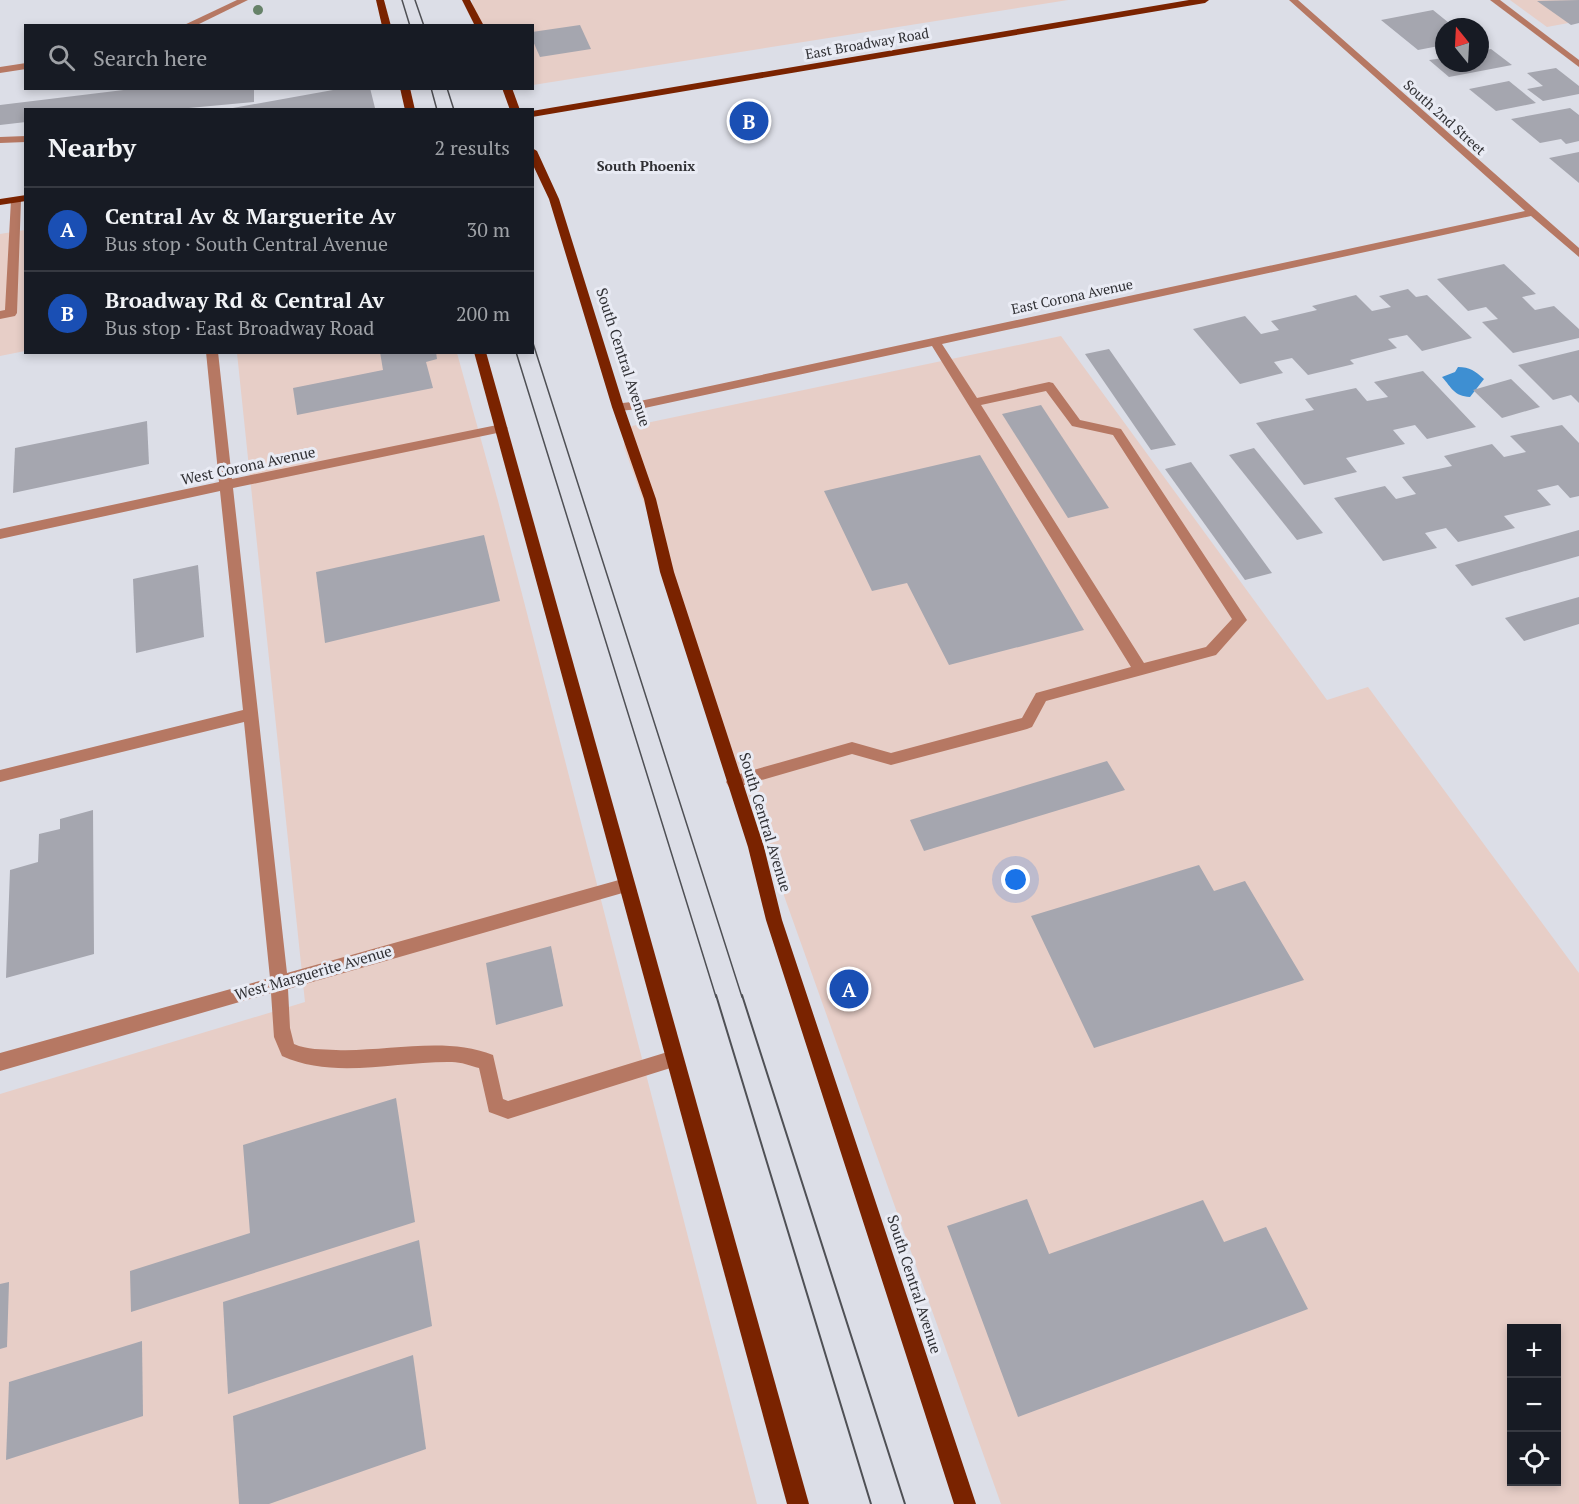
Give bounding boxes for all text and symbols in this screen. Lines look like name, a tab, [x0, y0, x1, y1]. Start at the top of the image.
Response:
north arrow	[1435, 18, 1489, 72]
street label: East Broadway Road	[804, 23, 931, 63]
search box	[24, 24, 534, 90]
icon: search	[45, 41, 78, 74]
text: Search here	[93, 43, 207, 72]
street label: South 2nd Street	[1400, 75, 1491, 160]
pin: B	[730, 98, 768, 144]
text: Nearby	[48, 130, 136, 164]
text: 2 results	[435, 134, 510, 161]
district label: South Phoenix	[597, 156, 695, 175]
text: Central Av & Marguerite Av	[105, 201, 396, 230]
text: A	[60, 216, 75, 243]
text: 30 m	[467, 216, 510, 243]
text: Bus stop · South Central Avenue	[105, 230, 388, 257]
street label: East Corona Avenue	[1009, 274, 1135, 318]
text: Broadway Rd & Central Av	[105, 285, 384, 314]
street label: South Central Avenue	[592, 285, 656, 429]
text: B	[61, 300, 74, 327]
text: 200 m	[456, 300, 510, 327]
text: Bus stop · East Broadway Road	[105, 314, 374, 341]
street label: West Corona Avenue	[179, 441, 317, 489]
street label: South Central Avenue	[735, 750, 797, 894]
your location	[1001, 865, 1030, 894]
street label: West Marguerite Avenue	[232, 940, 394, 1004]
pin: A	[830, 966, 868, 1012]
street label: South Central Avenue	[883, 1212, 947, 1356]
map controls	[1507, 1324, 1561, 1486]
button: +	[1507, 1324, 1561, 1378]
button: −	[1507, 1378, 1561, 1432]
button: locate	[1507, 1432, 1561, 1486]

